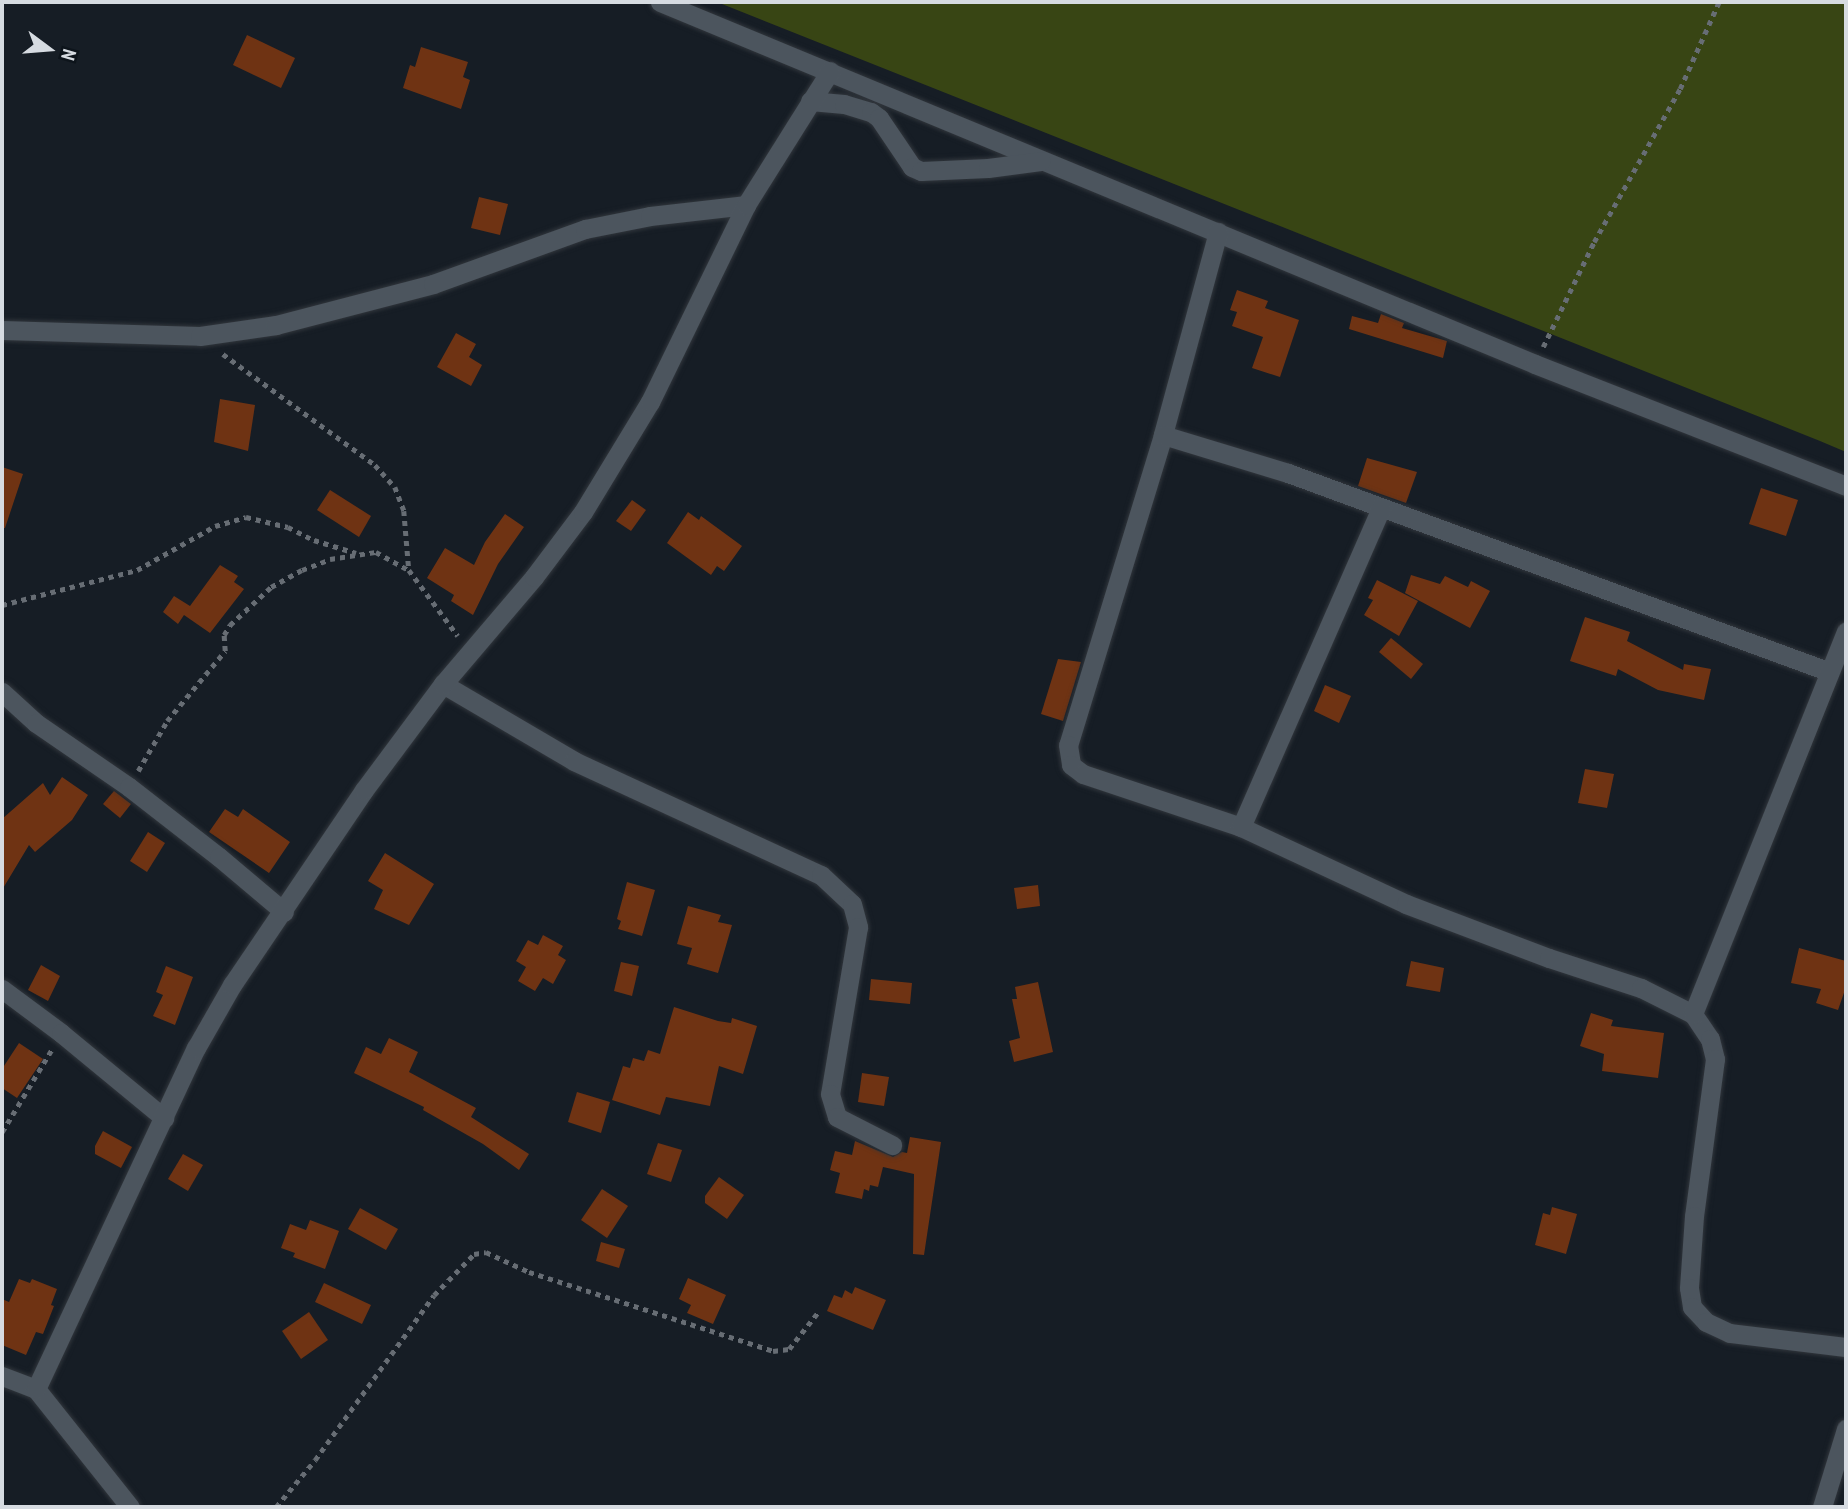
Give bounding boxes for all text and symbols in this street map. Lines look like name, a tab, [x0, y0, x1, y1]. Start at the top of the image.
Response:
north arrow	[14, 14, 84, 84]
text: N	[56, 47, 82, 63]

